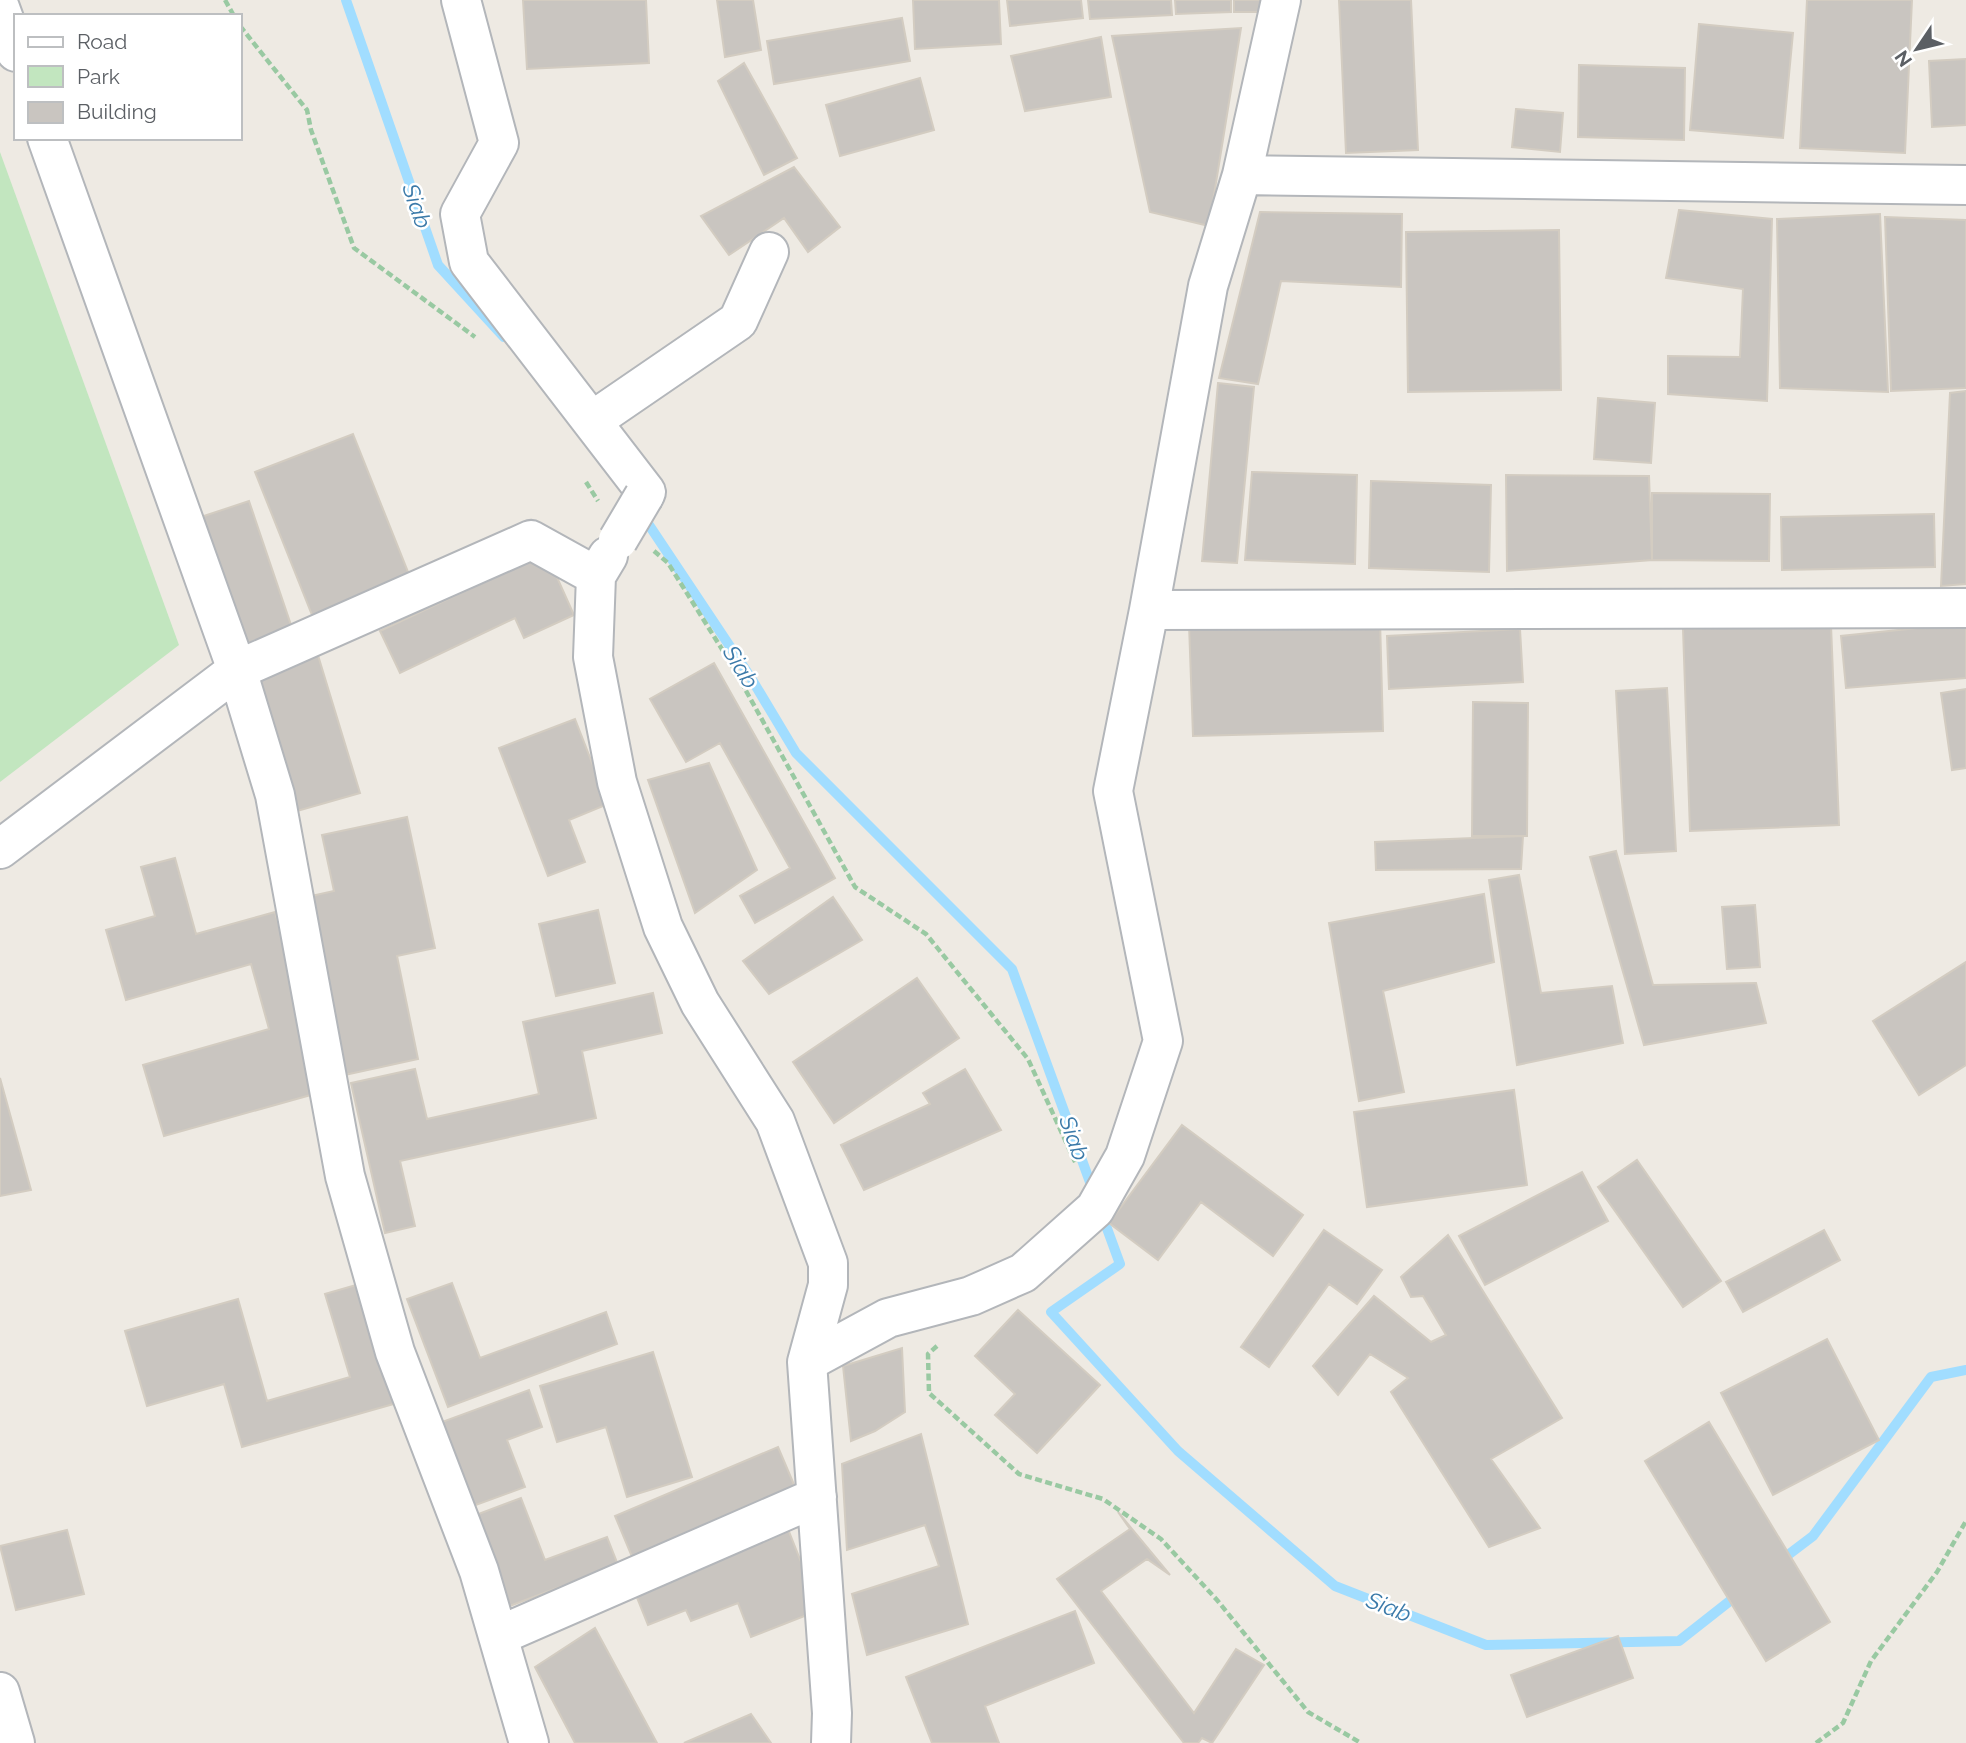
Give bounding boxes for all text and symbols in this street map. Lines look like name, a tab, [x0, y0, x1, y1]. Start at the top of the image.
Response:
legend	[14, 14, 242, 140]
north arrow	[1882, 14, 1952, 84]
text: Road	[77, 29, 127, 54]
text: N	[1890, 47, 1916, 71]
text: Park	[77, 64, 120, 89]
text: Building	[77, 99, 157, 124]
water label: Siab	[397, 179, 438, 232]
water label: Siab	[717, 639, 765, 693]
water label: Siab	[1054, 1111, 1095, 1164]
water label: Siab	[1362, 1585, 1415, 1627]

